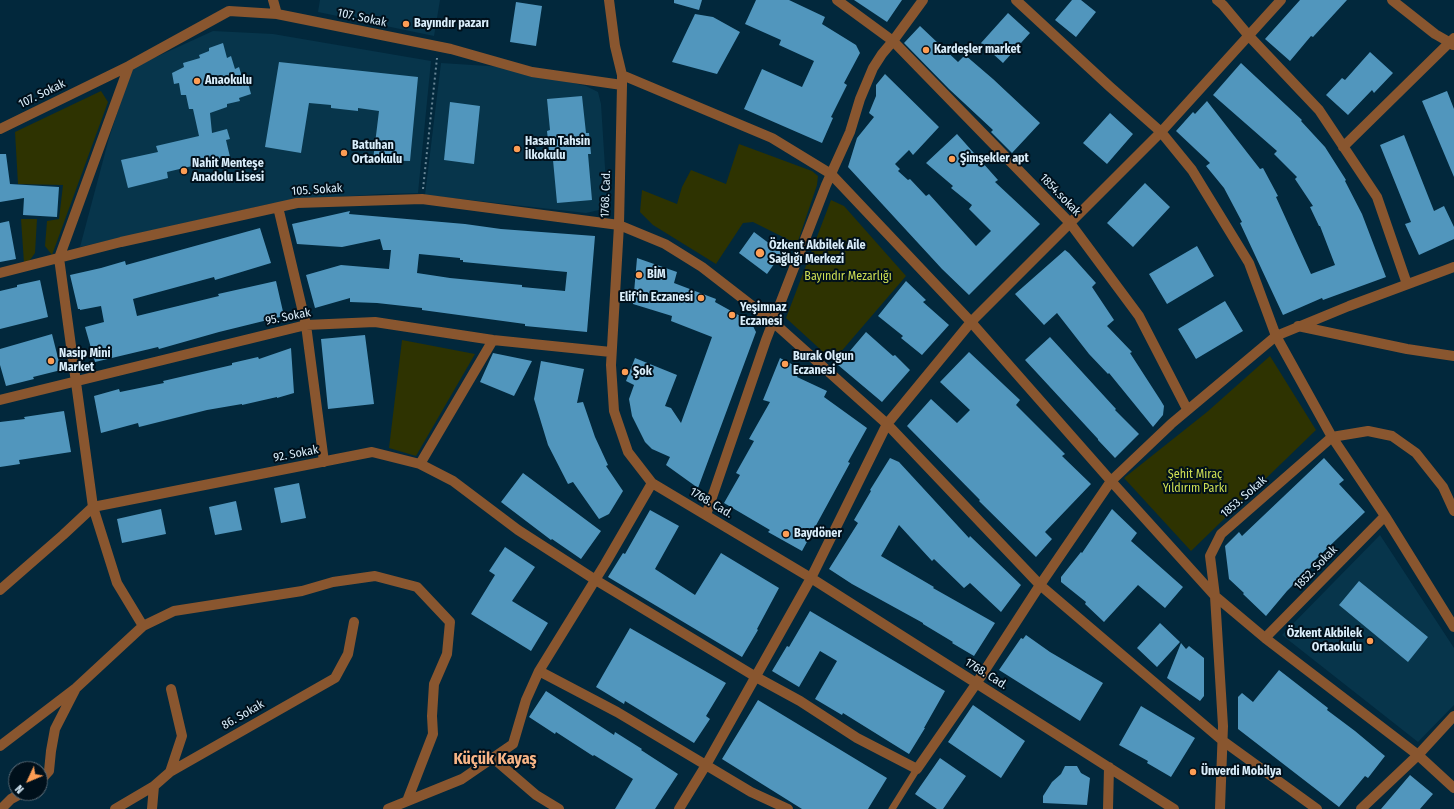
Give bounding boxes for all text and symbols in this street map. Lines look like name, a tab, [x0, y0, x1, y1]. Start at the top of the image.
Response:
street label: 107. Sokak	[336, 6, 388, 30]
place label: Bayındır pazarı	[414, 17, 489, 31]
marker: Bayındır pazarı	[401, 19, 411, 29]
place label: Kardeşler market	[934, 43, 1021, 57]
marker: Kardeşler market	[921, 45, 931, 55]
place label: Anaokulu	[205, 74, 252, 88]
marker: Anaokulu	[192, 76, 202, 86]
street label: 107. Sokak	[16, 77, 68, 111]
place label: Hasan Tahsin İlkokulu	[525, 135, 590, 163]
place label: Batuhan Ortaokulu	[352, 139, 402, 167]
marker: Hasan Tahsin İlkokulu	[512, 144, 522, 154]
marker: Batuhan Ortaokulu	[339, 148, 349, 158]
place label: Şimşekler apt	[960, 152, 1029, 166]
marker: Şimşekler apt	[947, 154, 957, 164]
place label: Nahit Menteşe Anadolu Lisesi	[192, 157, 264, 185]
marker: Nahit Menteşe Anadolu Lisesi	[179, 166, 189, 176]
street label: 1768. Cad.	[598, 170, 614, 218]
street label: 1854.sokak	[1036, 171, 1084, 219]
street label: 105. Sokak	[291, 181, 343, 199]
place label: Özkent Akbilek Aile Sağlığı Merkezi	[769, 239, 866, 267]
marker: Özkent Akbilek Aile Sağlığı Merkezi	[754, 247, 766, 259]
place label: BİM	[647, 268, 666, 282]
marker: BİM	[634, 270, 644, 280]
park label: Bayındır Mezarlığı	[804, 270, 892, 284]
place label: Elif'in Eczanesi	[619, 291, 693, 305]
marker: Elif'in Eczanesi	[696, 293, 706, 303]
place label: Yeşimnaz Eczanesi	[740, 301, 787, 329]
street label: 95. Sokak	[264, 306, 312, 328]
marker: Yeşimnaz Eczanesi	[727, 310, 737, 320]
place label: Nasip Mini Market	[59, 347, 111, 375]
place label: Burak Olgun Eczanesi	[793, 350, 854, 378]
marker: Nasip Mini Market	[46, 356, 56, 366]
marker: Burak Olgun Eczanesi	[780, 359, 790, 369]
place label: Şok	[633, 365, 652, 379]
marker: Şok	[620, 367, 630, 377]
street label: 92. Sokak	[272, 443, 320, 465]
park label: Şehit Miraç Yıldırım Parkı	[1163, 468, 1227, 496]
street label: 1853. Sokak	[1218, 473, 1270, 521]
street label: 1768. Cad.	[687, 485, 735, 521]
place label: Baydöner	[794, 527, 842, 541]
marker: Baydöner	[781, 529, 791, 539]
street label: 1852. Sokak	[1291, 543, 1341, 593]
place label: Özkent Akbilek Ortaokulu	[1287, 627, 1362, 655]
marker: Özkent Akbilek Ortaokulu	[1365, 636, 1375, 646]
street label: 1768. Cad.	[962, 655, 1010, 693]
street label: 86. Sokak	[219, 697, 267, 733]
district label: Küçük Kayaş	[453, 750, 537, 770]
north arrow	[8, 761, 48, 801]
place label: Ünverdi Mobilya	[1201, 765, 1281, 779]
marker: Ünverdi Mobilya	[1188, 767, 1198, 777]
text: N	[13, 782, 27, 796]

